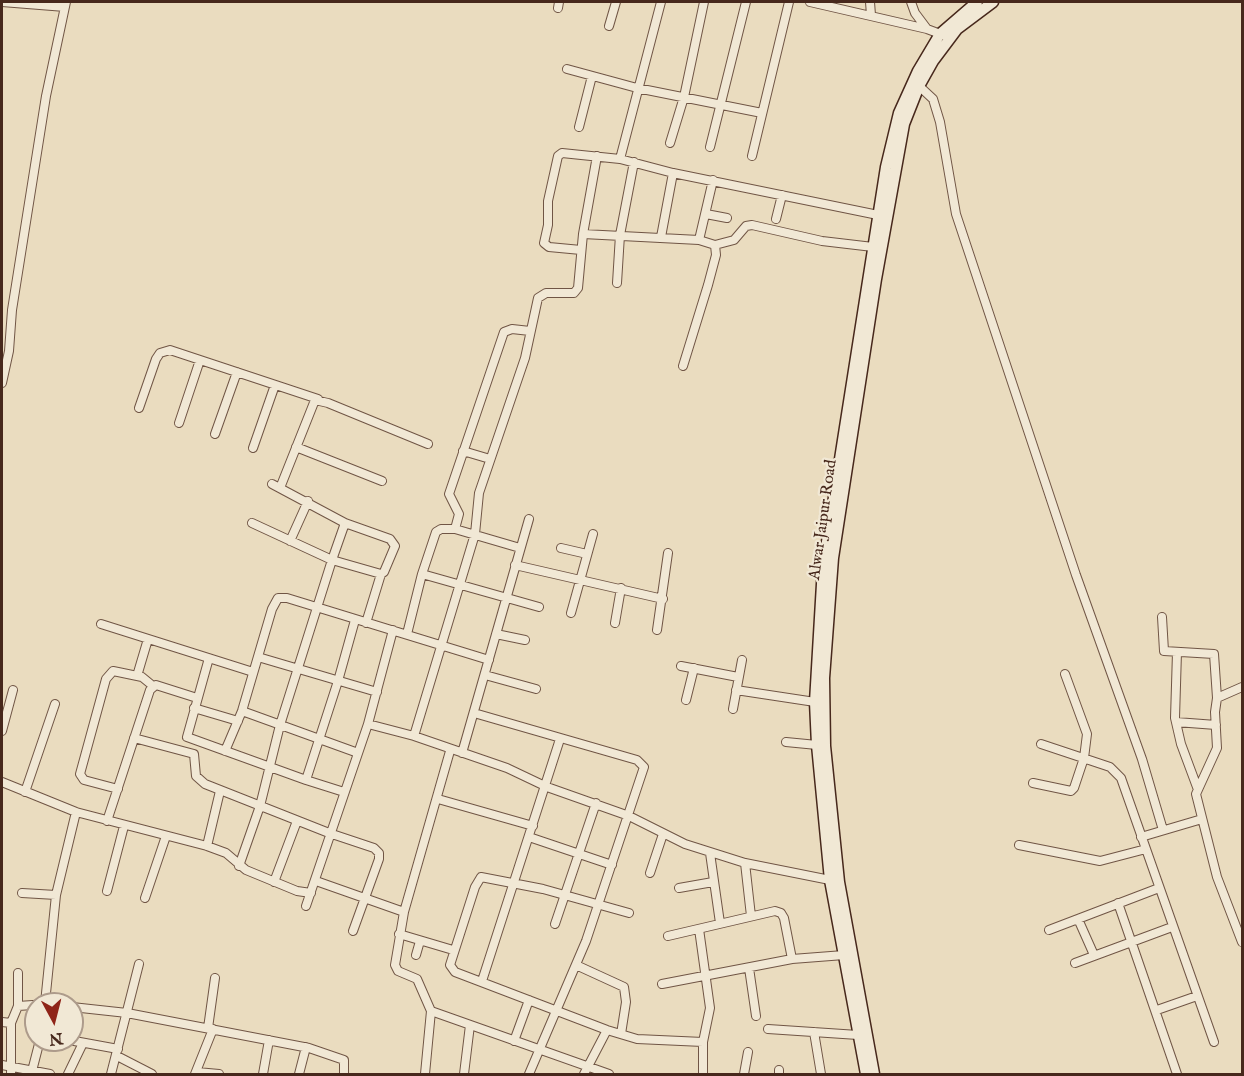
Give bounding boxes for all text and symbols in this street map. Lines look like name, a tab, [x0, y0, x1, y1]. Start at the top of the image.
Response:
street label: Alwar Jaipur Road	[806, 459, 842, 581]
north arrow	[24, 992, 84, 1052]
text: N	[48, 1027, 64, 1049]

